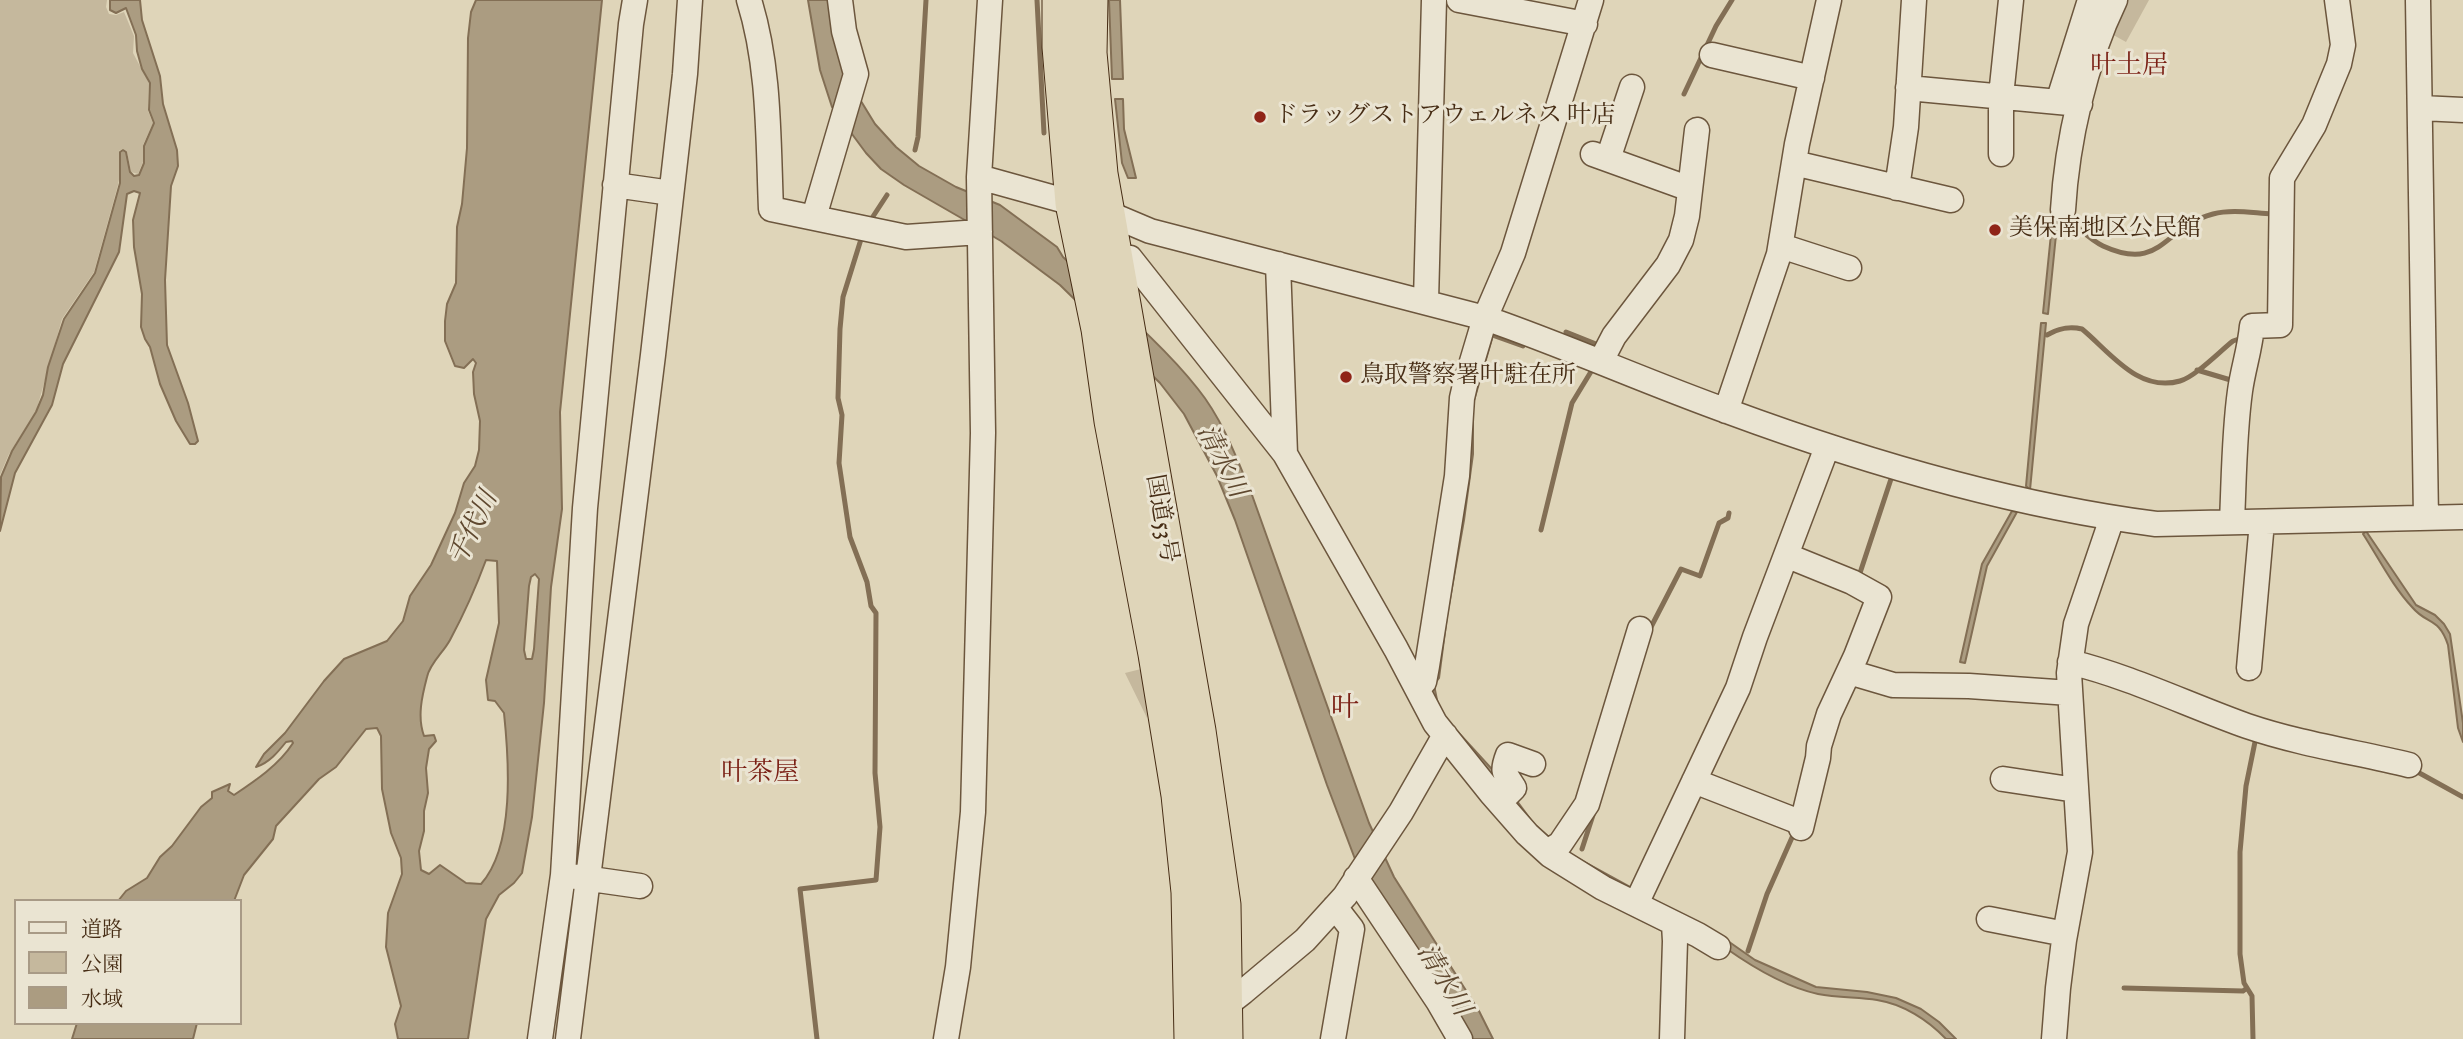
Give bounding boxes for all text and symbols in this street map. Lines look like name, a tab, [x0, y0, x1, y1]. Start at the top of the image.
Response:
district label: 叶土居	[2090, 52, 2168, 84]
place label: ドラッグストアウェルネス 叶店	[1274, 103, 1615, 131]
marker: ドラッグストアウェルネス 叶店	[1252, 109, 1268, 125]
place label: 美保南地区公民館	[2009, 216, 2201, 244]
marker: 美保南地区公民館	[1987, 222, 2003, 238]
place label: 鳥取警察署叶駐在所	[1360, 363, 1576, 391]
marker: 鳥取警察署叶駐在所	[1338, 369, 1354, 385]
water label: 清水川	[1188, 420, 1252, 504]
street label: 国道53号	[1138, 472, 1182, 566]
water label: 千代川	[444, 487, 506, 571]
district label: 叶	[1331, 693, 1359, 727]
district label: 叶茶屋	[721, 759, 799, 791]
legend	[14, 899, 242, 1025]
text: 道路	[81, 917, 123, 944]
water label: 清水川	[1409, 940, 1475, 1022]
text: 公園	[81, 952, 123, 979]
text: 水域	[81, 987, 123, 1014]

